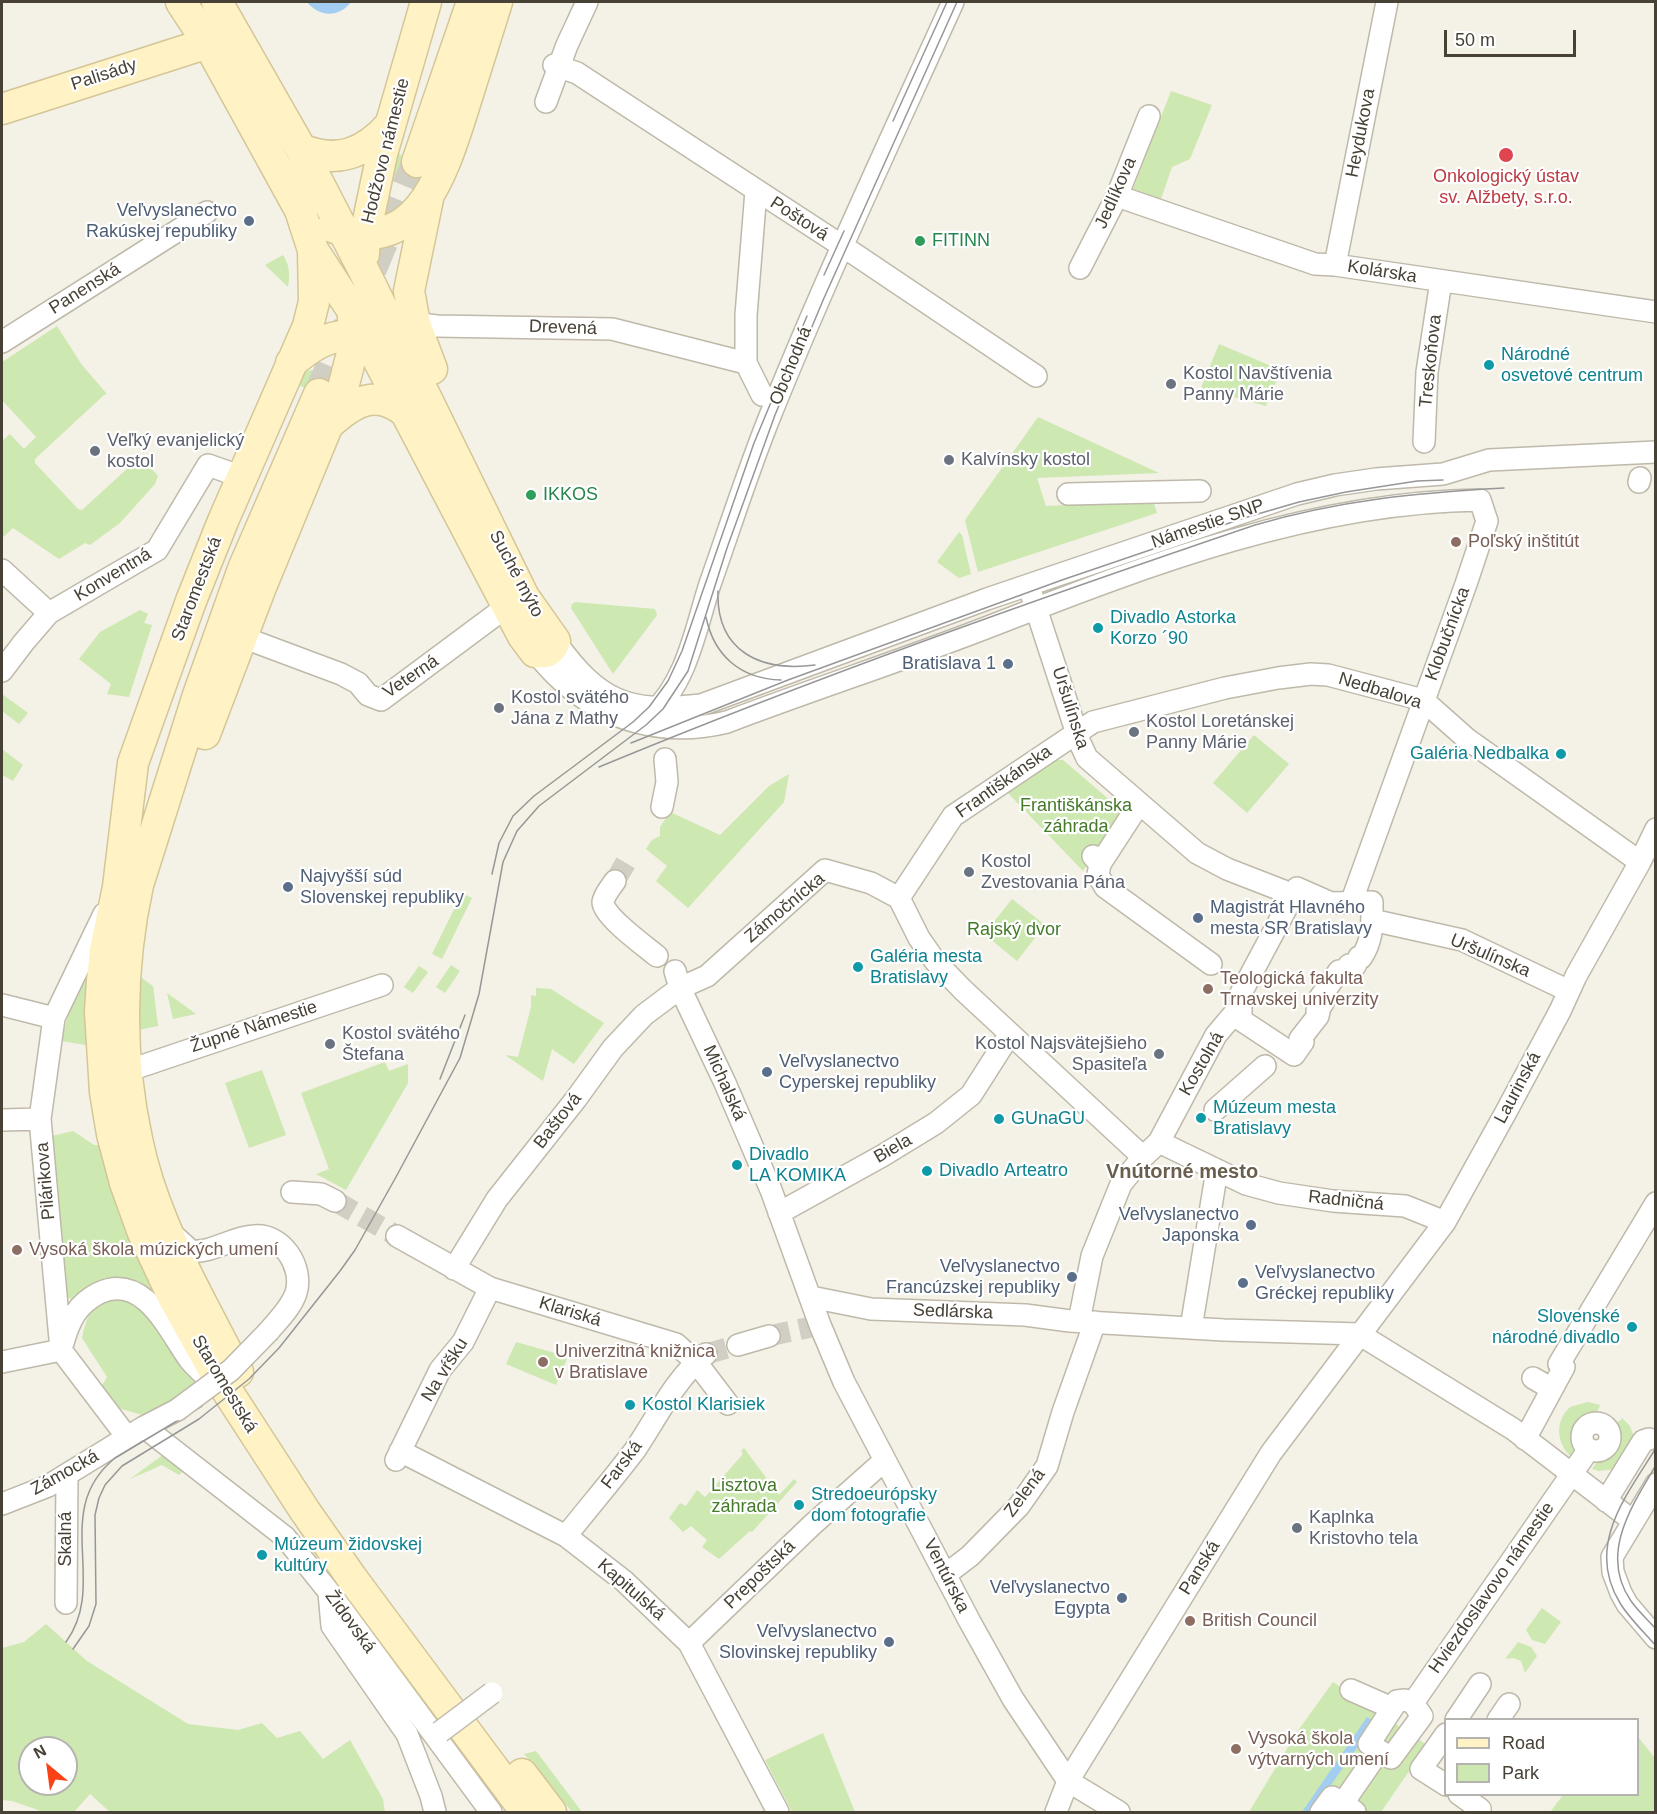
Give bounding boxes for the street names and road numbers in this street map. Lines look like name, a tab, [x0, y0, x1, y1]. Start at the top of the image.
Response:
street label: Palisády	[68, 54, 140, 96]
street label: Hodžovo námestie	[357, 76, 415, 226]
street label: Heydukova	[1342, 87, 1380, 179]
street label: Jedlíkova	[1091, 154, 1141, 232]
street label: Poštová	[766, 192, 832, 246]
street label: Kolárska	[1346, 256, 1418, 288]
street label: Panenská	[45, 259, 125, 319]
street label: Treskoňova	[1415, 313, 1447, 409]
street label: Drevená	[529, 316, 597, 340]
street label: Obchodná	[765, 323, 817, 409]
street label: Námestie SNP	[1149, 495, 1267, 553]
street label: Suché mýto	[484, 527, 548, 621]
street label: Staromestská	[167, 534, 227, 644]
street label: Konventná	[71, 544, 155, 606]
street label: Klobučnícka	[1421, 584, 1475, 684]
street label: Veterná	[379, 651, 443, 703]
street label: Uršulínska	[1047, 664, 1093, 752]
street label: Nedbalova	[1336, 668, 1424, 714]
street label: Františkánska	[952, 741, 1056, 823]
street label: Zámočnícka	[741, 868, 829, 948]
street label: Uršulínska	[1447, 929, 1533, 983]
street label: Župné Námestie	[188, 996, 320, 1058]
street label: Kostolná	[1175, 1028, 1229, 1100]
street label: Michalská	[698, 1042, 750, 1124]
street label: Laurinská	[1490, 1048, 1546, 1128]
street label: Baštová	[529, 1089, 587, 1153]
street label: Biela	[870, 1130, 916, 1168]
street label: Pilárikova	[32, 1141, 60, 1221]
street label: Radničná	[1307, 1186, 1385, 1216]
street label: Klariská	[536, 1292, 604, 1332]
street label: Sedlárska	[913, 1300, 993, 1324]
street label: Staromestská	[186, 1331, 262, 1437]
street label: Na vŕšku	[417, 1334, 473, 1406]
street label: Farská	[597, 1437, 647, 1493]
street label: Zámocká	[27, 1446, 103, 1500]
street label: Zelená	[1000, 1465, 1050, 1521]
street label: Hviezdoslavovo námestie	[1425, 1498, 1559, 1678]
street label: Skalná	[55, 1511, 77, 1567]
street label: Ventúrska	[918, 1535, 974, 1617]
street label: Prepoštská	[720, 1536, 800, 1614]
street label: Panská	[1175, 1537, 1225, 1599]
street label: Kapitulská	[593, 1555, 669, 1625]
street label: Židovská	[320, 1587, 380, 1657]

